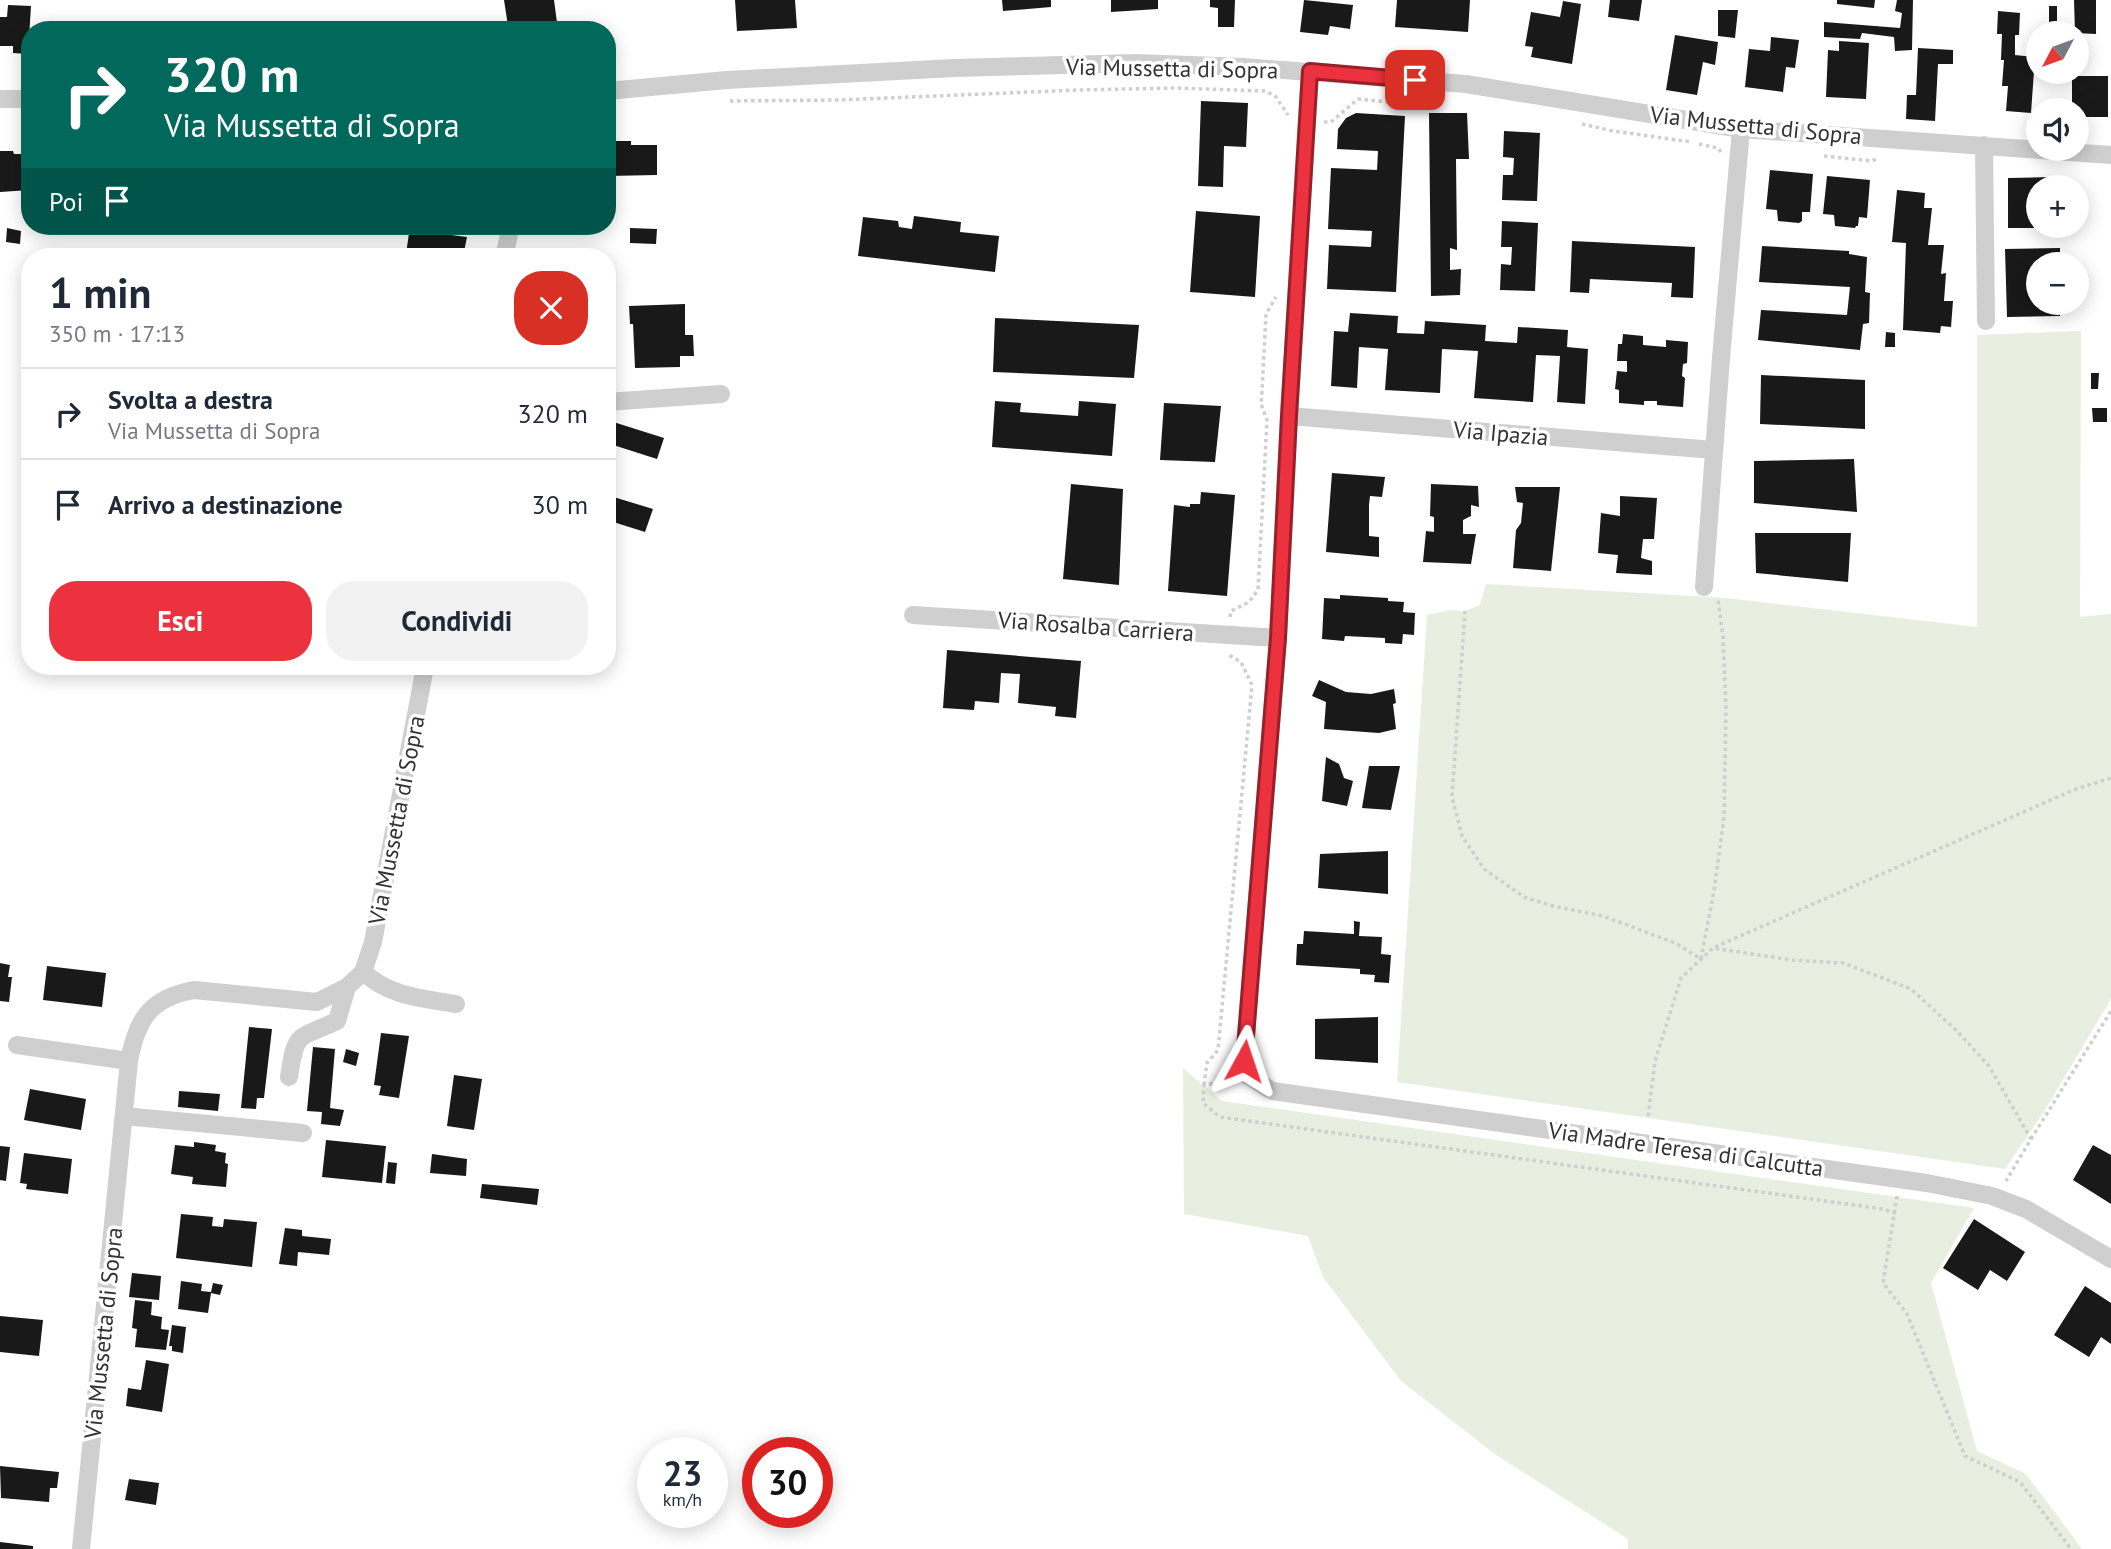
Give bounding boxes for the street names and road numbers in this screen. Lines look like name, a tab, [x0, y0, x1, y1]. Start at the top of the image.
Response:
street label: Via Mussetta di Sopra	[1065, 52, 1278, 84]
street label: Via Mussetta di Sopra	[1648, 99, 1863, 151]
street label: Via Ipazia	[1451, 414, 1550, 452]
street label: Via Rosalba Carriera	[996, 605, 1195, 647]
street label: Via Mussetta di Sopra	[361, 713, 431, 928]
street label: Via Madre Teresa di Calcutta	[1546, 1115, 1825, 1183]
street label: Via Mussetta di Sopra	[77, 1226, 129, 1441]

